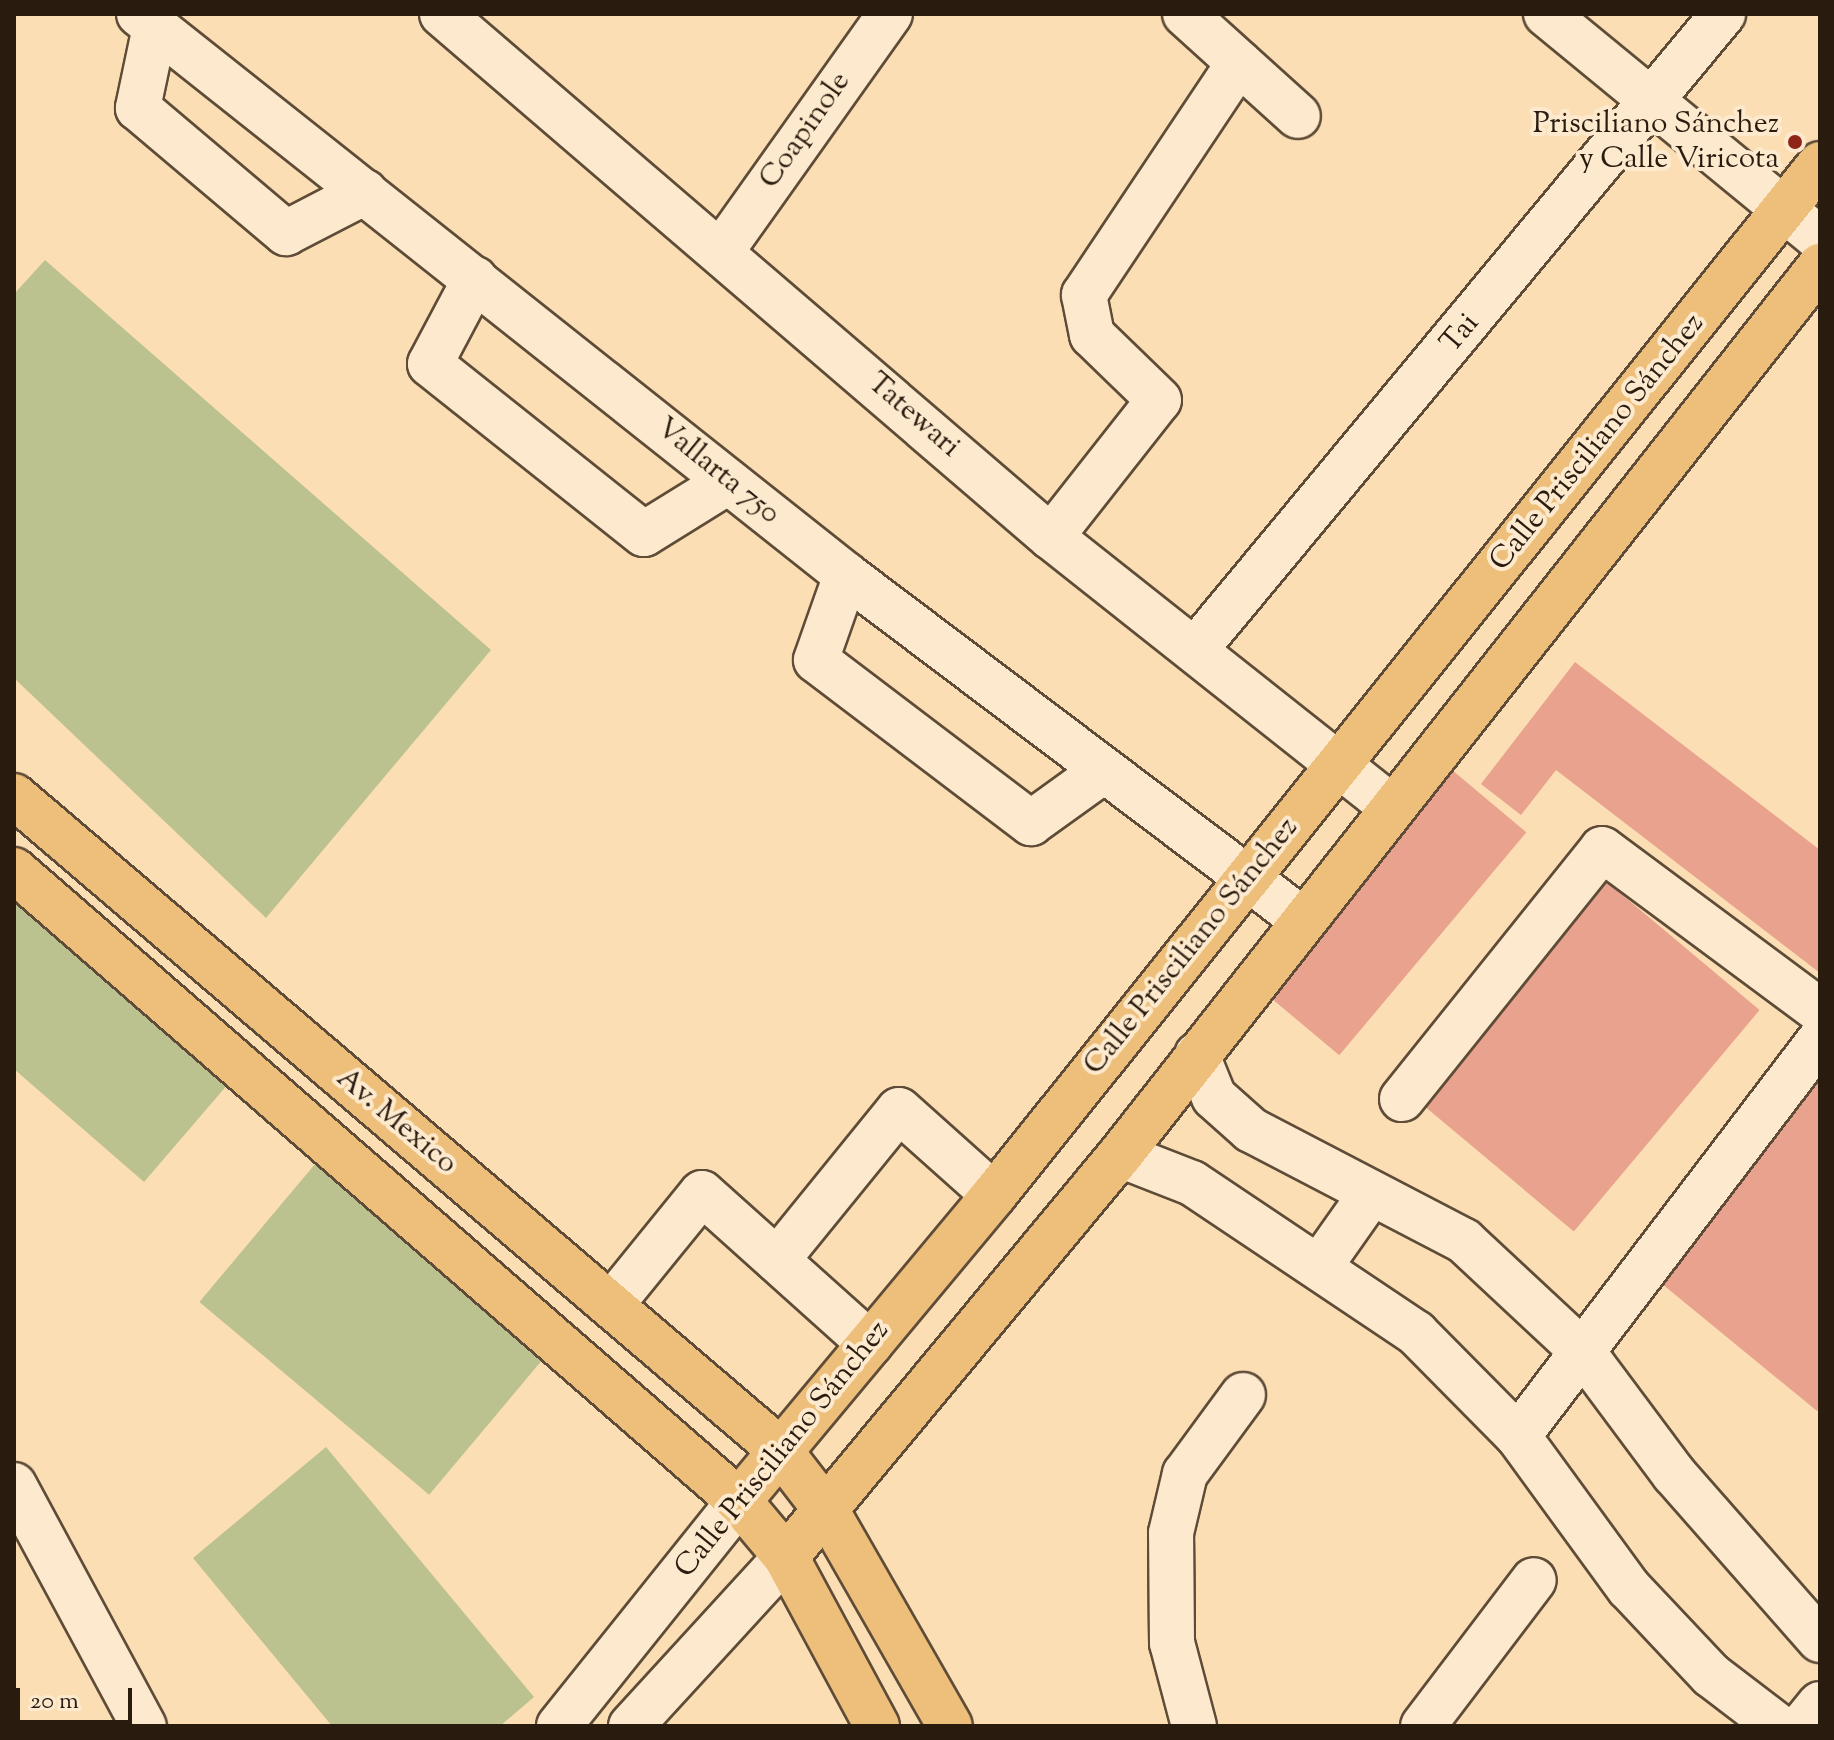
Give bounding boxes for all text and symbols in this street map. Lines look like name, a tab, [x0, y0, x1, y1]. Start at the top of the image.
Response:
street label: Coapinole	[753, 66, 859, 196]
place label: Prisciliano Sánchez y Calle Viricota	[1533, 107, 1779, 178]
marker: Prisciliano Sánchez y Calle Viricota	[1786, 133, 1804, 151]
street label: Tai	[1434, 307, 1488, 361]
street label: Calle Prisciliano Sánchez	[1483, 307, 1713, 579]
street label: Tatewari	[859, 366, 967, 466]
street label: Vallarta 750	[648, 411, 786, 533]
street label: Calle Prisciliano Sánchez	[1077, 811, 1307, 1083]
street label: Av. Mexico	[328, 1061, 464, 1183]
street label: Calle Prisciliano Sánchez	[668, 1314, 898, 1586]
scale bar	[20, 1672, 136, 1722]
text: 20 m	[30, 1685, 79, 1719]

